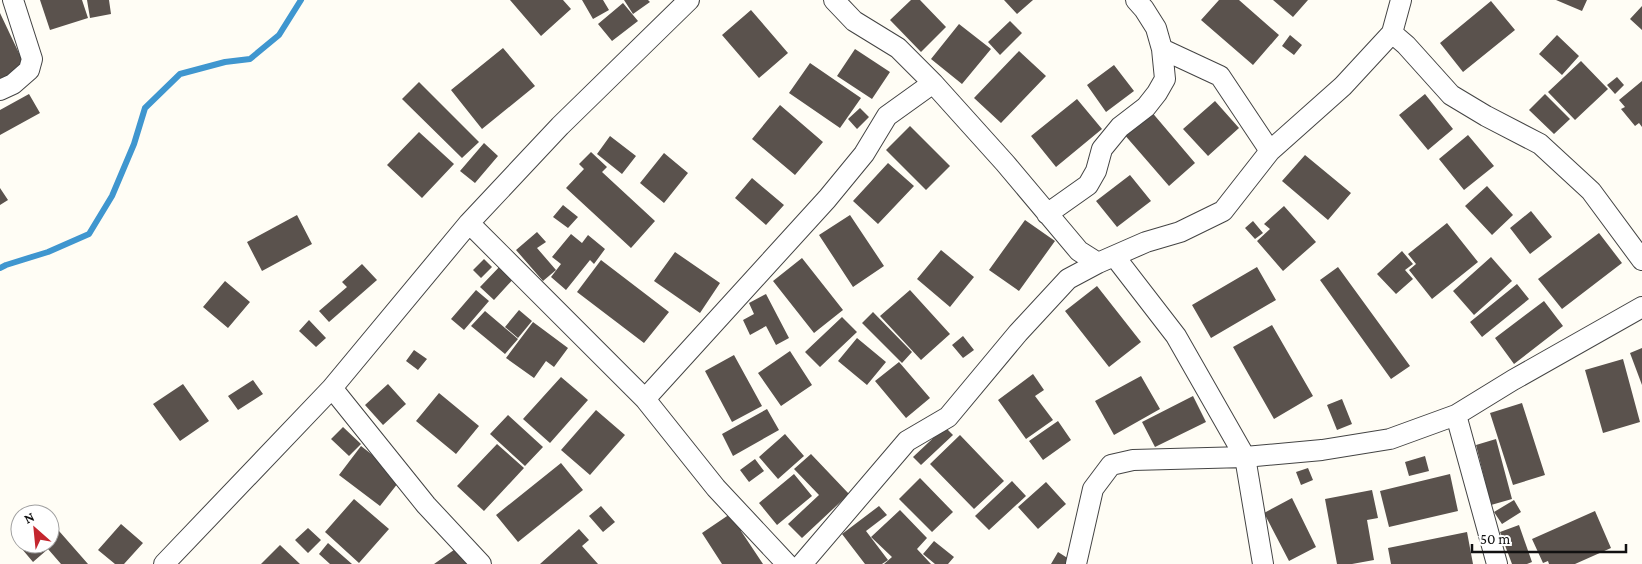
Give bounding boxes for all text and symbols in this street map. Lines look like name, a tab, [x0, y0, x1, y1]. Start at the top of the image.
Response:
north arrow	[10, 504, 60, 554]
text: N	[21, 508, 37, 527]
scale bar	[1472, 522, 1626, 554]
text: 50 m	[1480, 531, 1510, 547]

